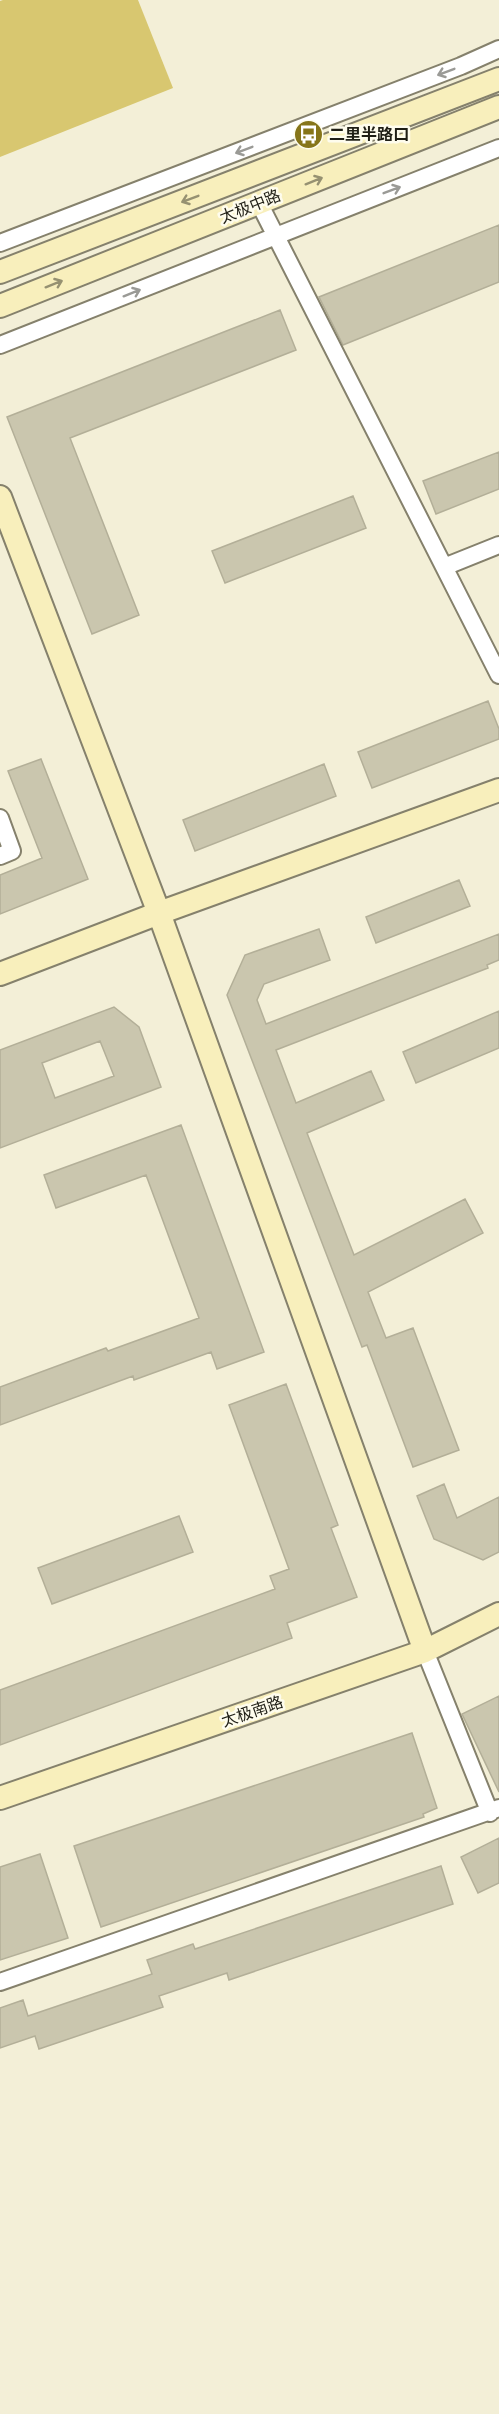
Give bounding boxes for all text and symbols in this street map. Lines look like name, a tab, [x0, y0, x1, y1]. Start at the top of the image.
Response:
one-way arrow	[437, 68, 455, 79]
bus stop icon: 二里半路口	[292, 118, 324, 150]
place label: 二里半路口	[329, 125, 409, 144]
one-way arrow	[235, 145, 254, 156]
one-way arrow	[304, 175, 322, 186]
one-way arrow	[382, 184, 401, 195]
street label: 太极中路	[217, 186, 283, 227]
one-way arrow	[181, 194, 199, 205]
one-way arrow	[45, 278, 63, 289]
one-way arrow	[123, 286, 141, 297]
street label: 太极南路	[219, 1692, 286, 1731]

